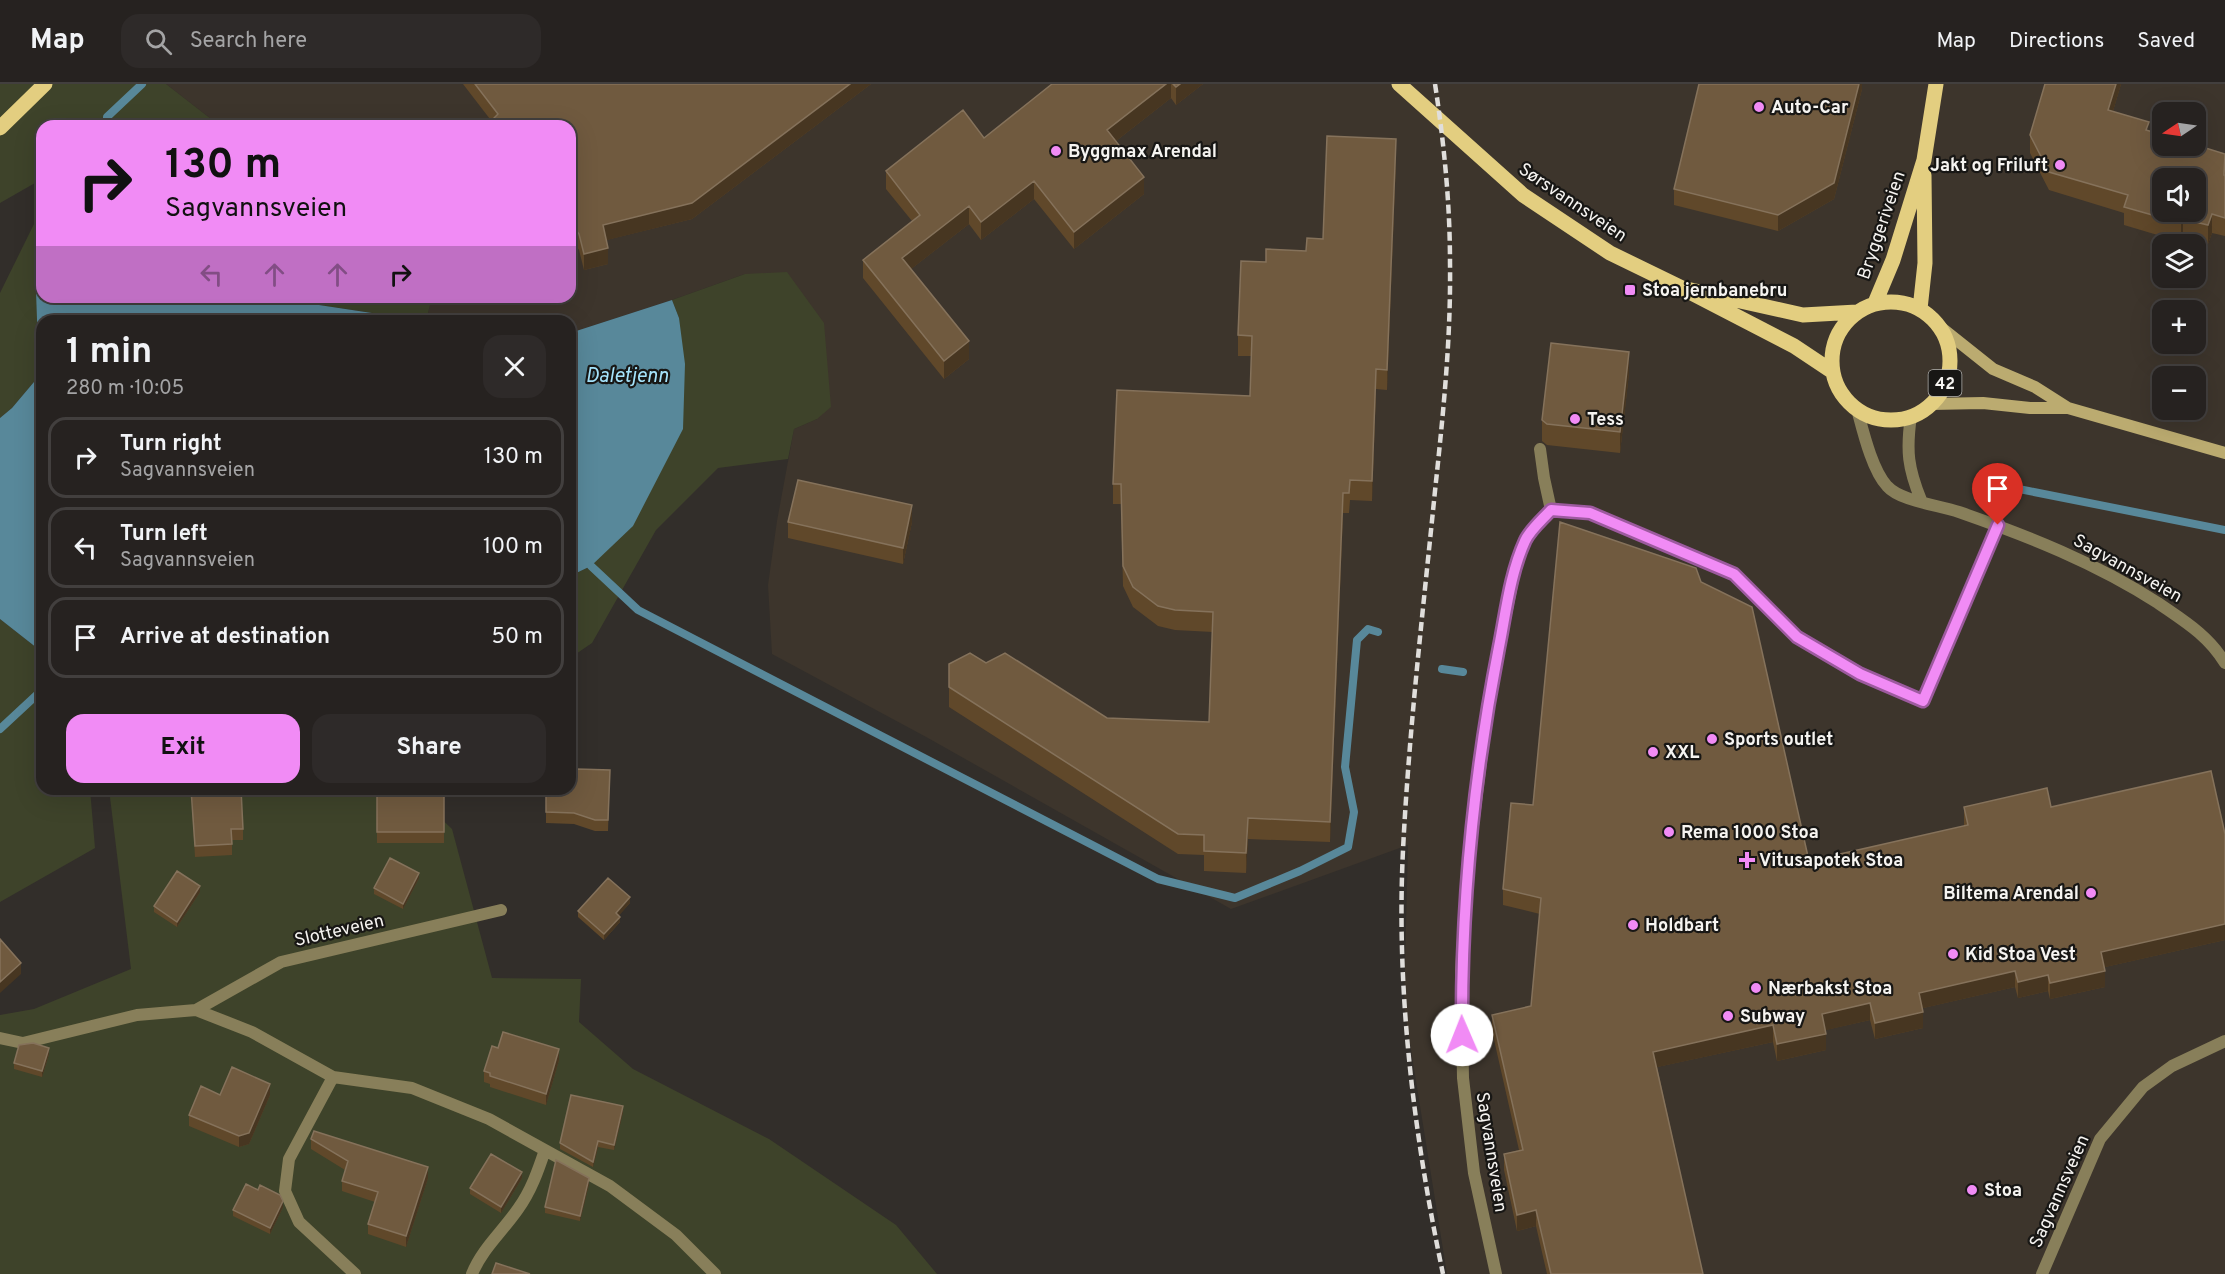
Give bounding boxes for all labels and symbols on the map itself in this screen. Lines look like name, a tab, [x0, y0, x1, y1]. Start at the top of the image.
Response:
place label: Auto-Car	[1771, 97, 1849, 120]
marker: Auto-Car	[1752, 100, 1766, 114]
north arrow	[2152, 102, 2206, 156]
place label: Byggmax Arendal	[1068, 141, 1217, 164]
marker: Byggmax Arendal	[1049, 144, 1063, 158]
place label: Jakt og Friluft	[1930, 155, 2048, 178]
street label: Sørsvannsveien	[1514, 158, 1631, 248]
marker: Jakt og Friluft	[2053, 158, 2067, 172]
street label: Bryggeriveien	[1853, 168, 1912, 283]
place label: Stoa jernbanebru	[1642, 280, 1788, 303]
marker: Stoa jernbanebru	[1623, 283, 1637, 297]
water label: Daletjenn	[586, 364, 669, 390]
road number: 42	[1928, 370, 1962, 396]
place label: Tess	[1587, 409, 1624, 432]
marker: Tess	[1568, 412, 1582, 426]
pin	[1972, 463, 2023, 525]
street label: Sagvannsveien	[2069, 530, 2186, 609]
place label: Sports outlet	[1724, 729, 1833, 752]
marker: Sports outlet	[1705, 732, 1719, 746]
place label: XXL	[1665, 742, 1699, 765]
marker: XXL	[1646, 745, 1660, 759]
place label: Rema 1000 Stoa	[1681, 822, 1819, 845]
marker: Rema 1000 Stoa	[1662, 825, 1676, 839]
place label: Vitusapotek Stoa	[1759, 850, 1903, 873]
marker: Vitusapotek Stoa	[1740, 853, 1754, 867]
place label: Biltema Arendal	[1943, 883, 2079, 906]
marker: Biltema Arendal	[2084, 886, 2098, 900]
street label: Slotteveien	[292, 910, 386, 953]
place label: Holdbart	[1645, 915, 1719, 938]
marker: Holdbart	[1626, 918, 1640, 932]
place label: Kid Stoa Vest	[1965, 944, 2076, 967]
marker: Kid Stoa Vest	[1946, 947, 1960, 961]
place label: Nærbakst Stoa	[1768, 978, 1892, 1001]
marker: Nærbakst Stoa	[1749, 981, 1763, 995]
position arrow	[1430, 1003, 1494, 1067]
place label: Subway	[1740, 1006, 1805, 1029]
marker: Subway	[1721, 1009, 1735, 1023]
street label: Sagvannsveien	[1470, 1090, 1511, 1214]
street label: Sagvannsveien	[2025, 1131, 2096, 1252]
place label: Stoa	[1984, 1180, 2022, 1203]
marker: Stoa	[1965, 1183, 1979, 1197]

